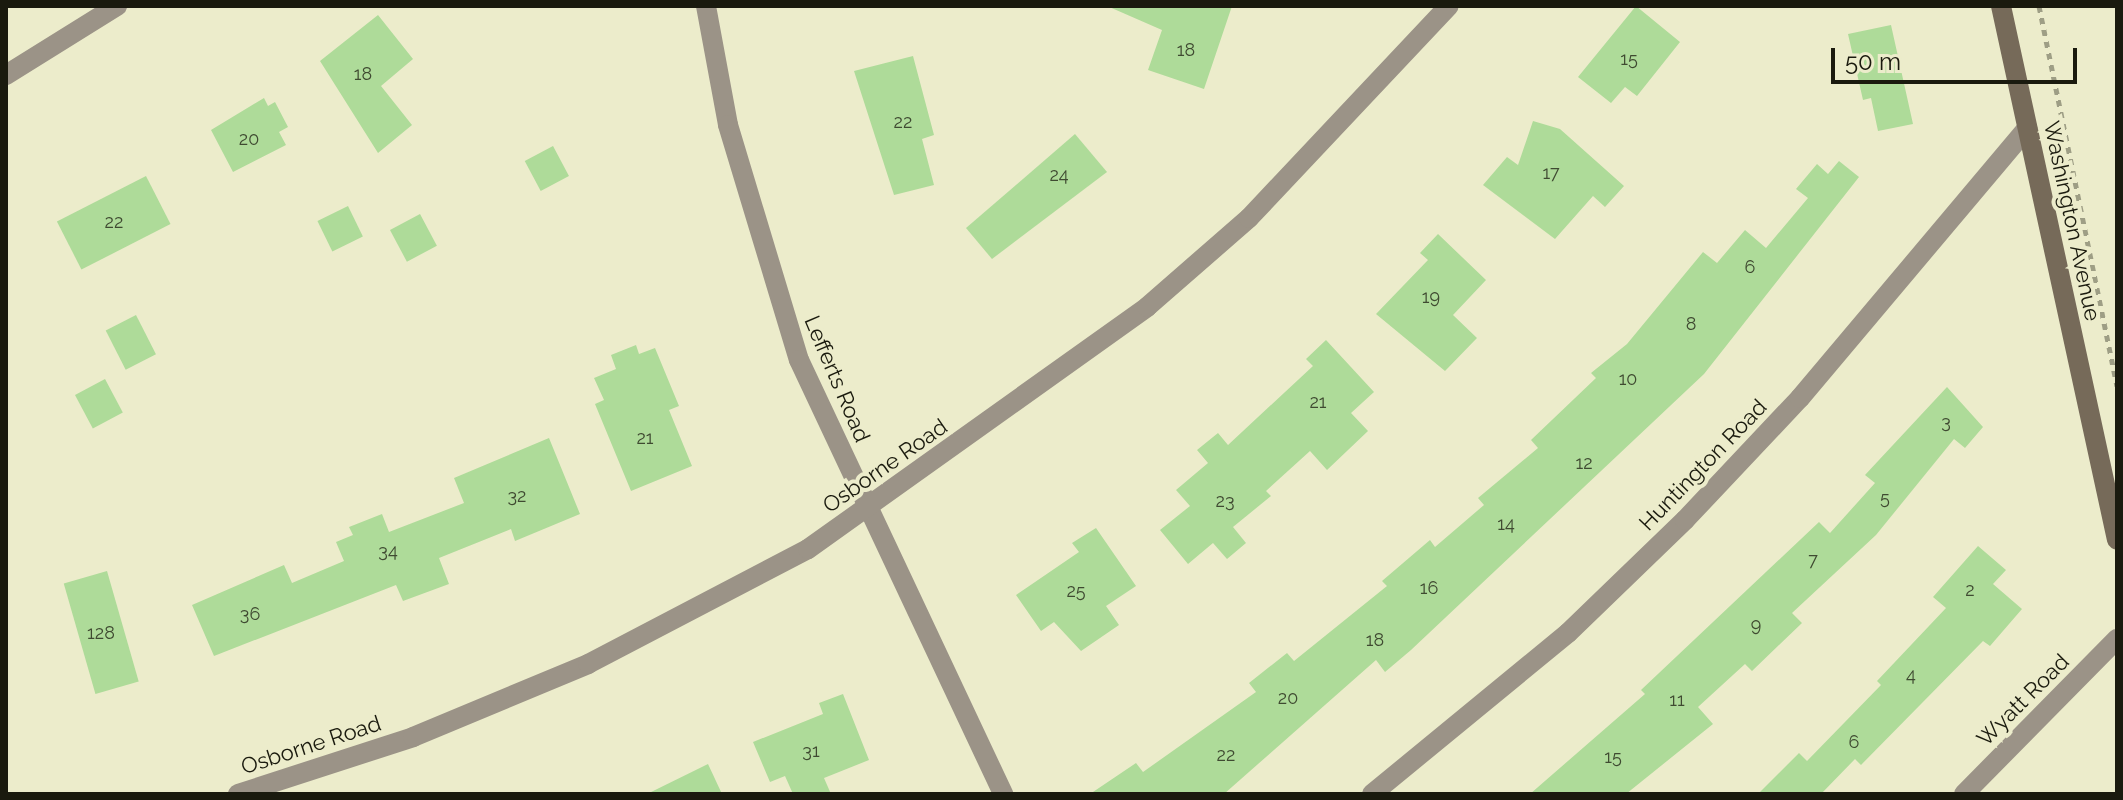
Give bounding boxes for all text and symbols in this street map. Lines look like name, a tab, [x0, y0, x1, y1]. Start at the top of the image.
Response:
scale bar	[1835, 32, 2081, 82]
house number: 18	[1177, 39, 1195, 61]
text: 50 m	[1845, 47, 1901, 76]
house number: 15	[1620, 48, 1638, 70]
house number: 18	[354, 63, 372, 85]
house number: 22	[894, 111, 912, 133]
street label: Washington Avenue	[2038, 118, 2106, 324]
house number: 20	[239, 128, 259, 150]
house number: 17	[1542, 162, 1560, 184]
house number: 24	[1049, 164, 1069, 186]
house number: 22	[105, 211, 123, 233]
house number: 6	[1745, 256, 1755, 278]
house number: 19	[1422, 286, 1440, 308]
street label: Lefferts Road	[799, 312, 875, 446]
house number: 8	[1686, 313, 1696, 335]
house number: 10	[1619, 368, 1637, 390]
house number: 21	[1309, 391, 1327, 413]
street label: Huntington Road	[1634, 394, 1772, 536]
house number: 3	[1941, 411, 1951, 433]
street label: Osborne Road	[818, 413, 952, 519]
house number: 21	[636, 427, 654, 449]
house number: 12	[1575, 452, 1593, 474]
house number: 32	[508, 485, 526, 507]
house number: 5	[1880, 487, 1890, 509]
house number: 23	[1216, 490, 1234, 512]
house number: 14	[1497, 513, 1515, 535]
house number: 34	[378, 540, 398, 562]
house number: 7	[1808, 549, 1818, 571]
house number: 16	[1420, 577, 1438, 599]
house number: 2	[1965, 579, 1975, 601]
house number: 25	[1066, 580, 1086, 602]
house number: 36	[240, 603, 260, 625]
house number: 9	[1751, 614, 1761, 636]
house number: 128	[87, 622, 115, 644]
house number: 18	[1366, 629, 1384, 651]
street label: Wyatt Road	[1971, 648, 2075, 752]
house number: 4	[1906, 664, 1916, 686]
house number: 20	[1278, 687, 1298, 709]
house number: 11	[1669, 689, 1685, 711]
street label: Osborne Road	[238, 710, 384, 780]
house number: 6	[1849, 731, 1859, 753]
house number: 31	[802, 740, 820, 762]
house number: 22	[1217, 744, 1235, 766]
house number: 15	[1604, 746, 1622, 768]

